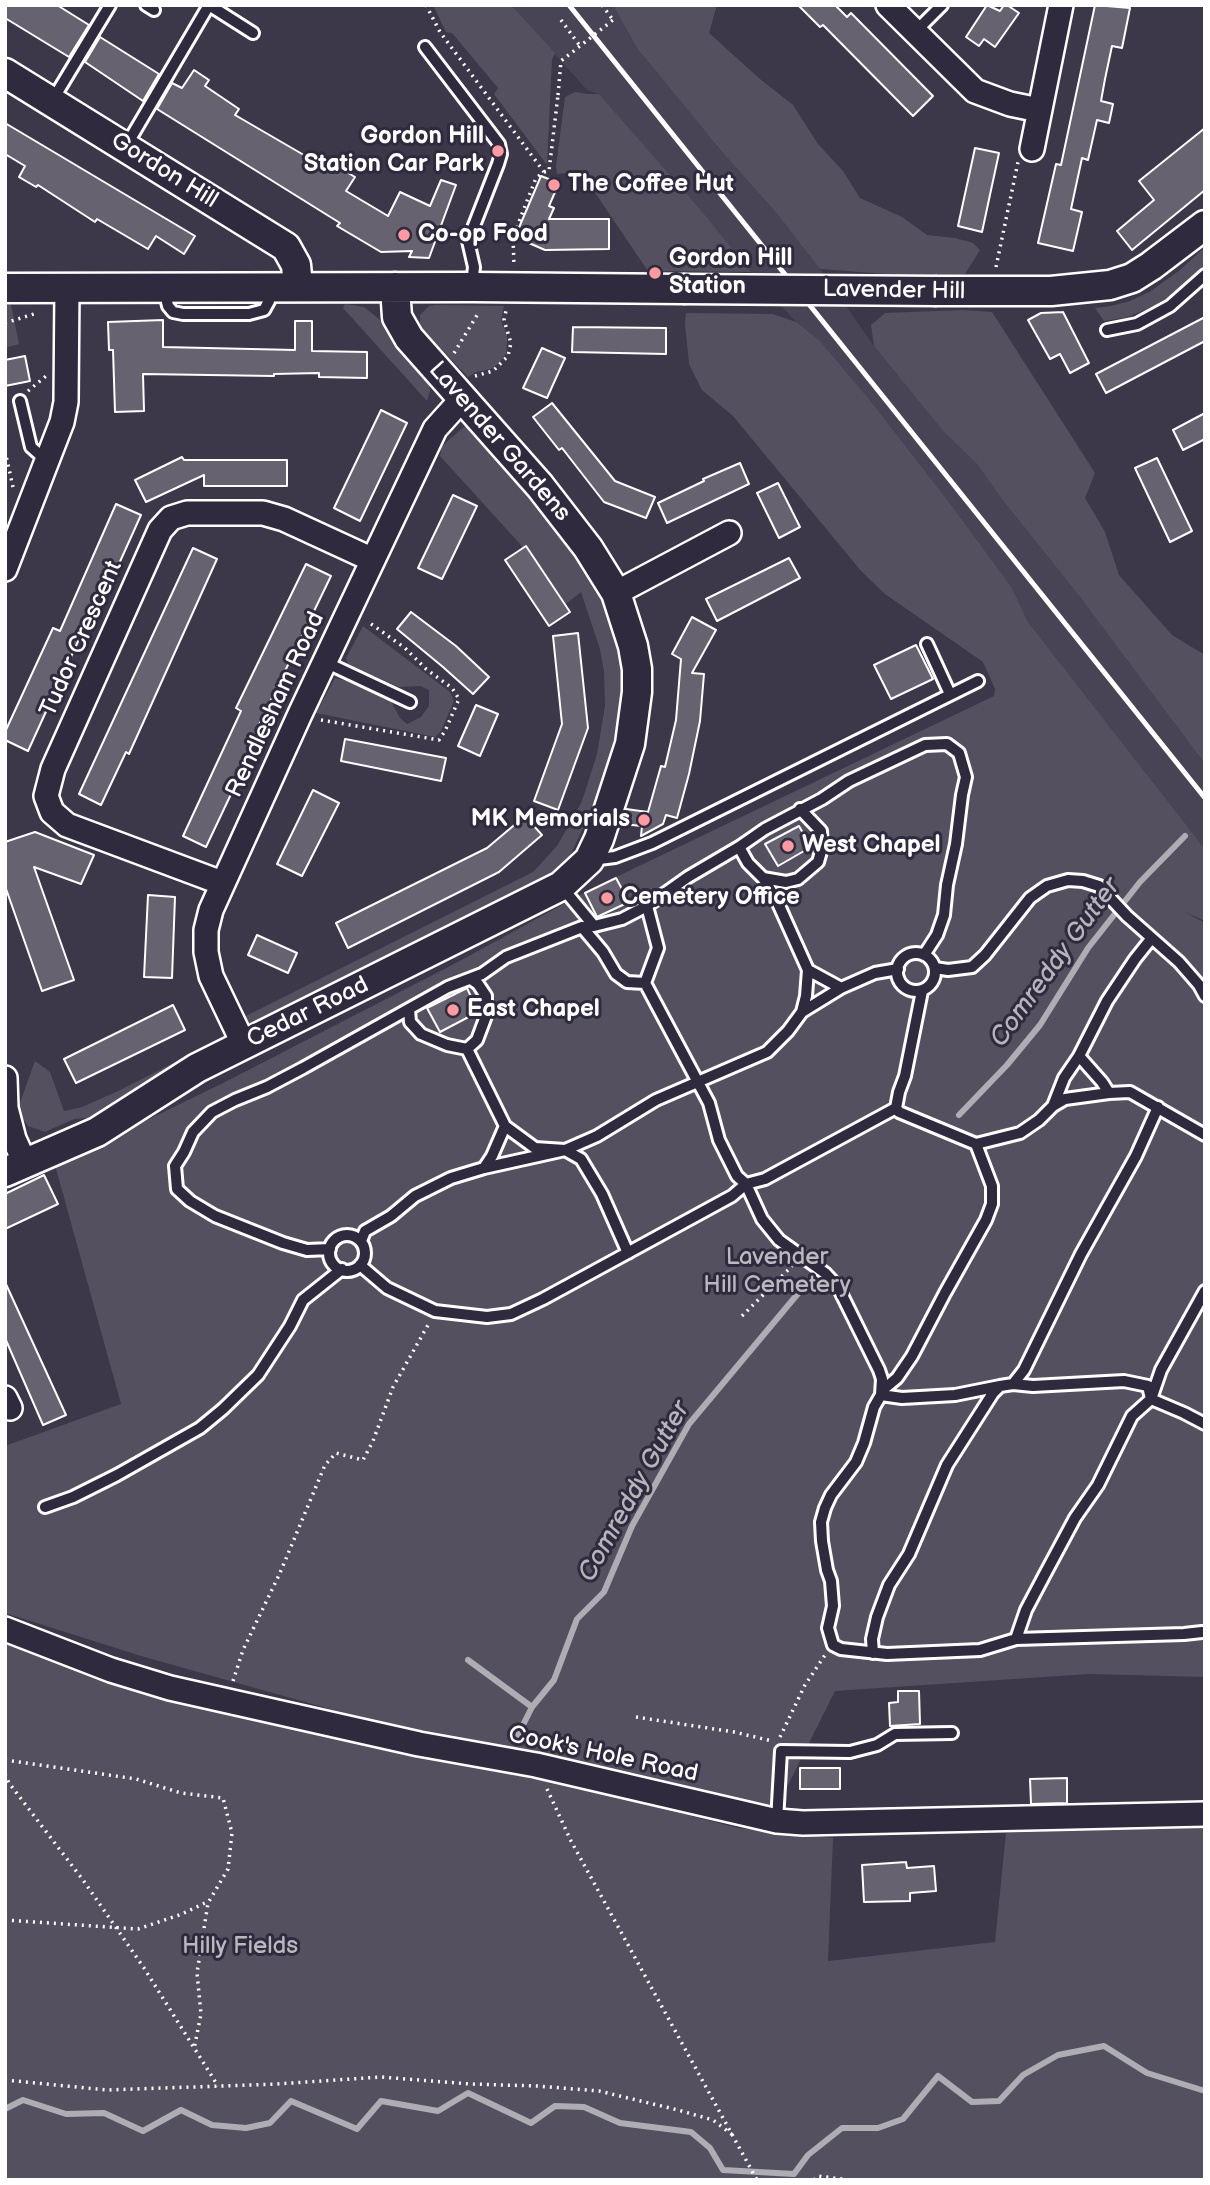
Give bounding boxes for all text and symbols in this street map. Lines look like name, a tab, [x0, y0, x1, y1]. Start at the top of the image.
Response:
place label: Gordon Hill Station Car Park	[304, 123, 484, 179]
street label: Gordon Hill	[105, 127, 223, 215]
marker: Gordon Hill Station Car Park	[490, 143, 506, 159]
place label: The Coffee Hut	[568, 171, 734, 199]
marker: The Coffee Hut	[546, 177, 562, 193]
place label: Co-op Food	[418, 221, 548, 249]
marker: Co-op Food	[396, 227, 412, 243]
place label: Gordon Hill Station	[669, 245, 793, 301]
marker: Gordon Hill Station	[647, 265, 663, 281]
street label: Lavender Hill	[822, 275, 966, 307]
street label: Lavender Gardens	[422, 356, 576, 528]
street label: Tudor Crescent	[35, 557, 129, 721]
street label: Rendlesham Road	[220, 608, 332, 802]
place label: MK Memorials	[471, 806, 630, 834]
marker: MK Memorials	[636, 812, 652, 828]
place label: West Chapel	[802, 832, 941, 860]
marker: West Chapel	[780, 838, 796, 854]
water label: Comreddy Gutter	[984, 872, 1128, 1054]
place label: Cemetery Office	[621, 884, 800, 912]
marker: Cemetery Office	[599, 890, 615, 906]
street label: Cedar Road	[242, 971, 374, 1055]
place label: East Chapel	[467, 996, 600, 1024]
marker: East Chapel	[445, 1002, 461, 1018]
park label: Lavender Hill Cemetery	[703, 1244, 851, 1300]
water label: Comreddy Gutter	[573, 1396, 697, 1588]
street label: Cook's Hole Road	[505, 1721, 701, 1789]
park label: Hilly Fields	[182, 1933, 298, 1961]

